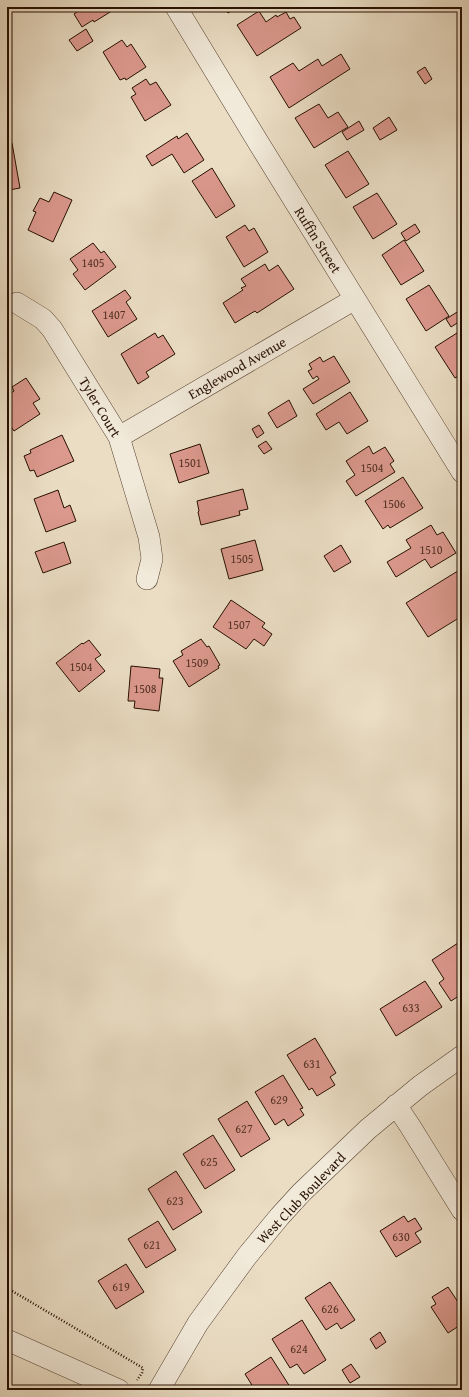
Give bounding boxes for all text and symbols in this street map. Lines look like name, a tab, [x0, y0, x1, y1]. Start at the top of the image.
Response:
street label: Ruffin Street	[290, 203, 346, 277]
house number: 1405	[81, 254, 105, 271]
house number: 1407	[102, 306, 126, 323]
street label: Englewood Avenue	[184, 332, 290, 404]
street label: Tyler Court	[74, 373, 126, 441]
house number: 1501	[178, 454, 202, 471]
house number: 1504	[360, 459, 384, 476]
house number: 1506	[382, 495, 406, 512]
house number: 1510	[419, 541, 443, 558]
house number: 1505	[230, 550, 254, 567]
house number: 1507	[227, 616, 251, 633]
house number: 1509	[185, 654, 209, 671]
house number: 1504	[69, 658, 93, 675]
house number: 1508	[133, 680, 157, 697]
house number: 633	[402, 999, 420, 1016]
house number: 631	[303, 1055, 321, 1072]
house number: 629	[270, 1091, 288, 1108]
house number: 627	[235, 1120, 253, 1137]
street label: West Club Boulevard	[252, 1147, 350, 1248]
house number: 625	[200, 1153, 218, 1170]
house number: 623	[166, 1192, 184, 1209]
house number: 630	[392, 1228, 410, 1245]
house number: 621	[143, 1236, 161, 1253]
house number: 619	[112, 1278, 130, 1295]
house number: 626	[321, 1300, 339, 1317]
house number: 624	[290, 1340, 308, 1357]

